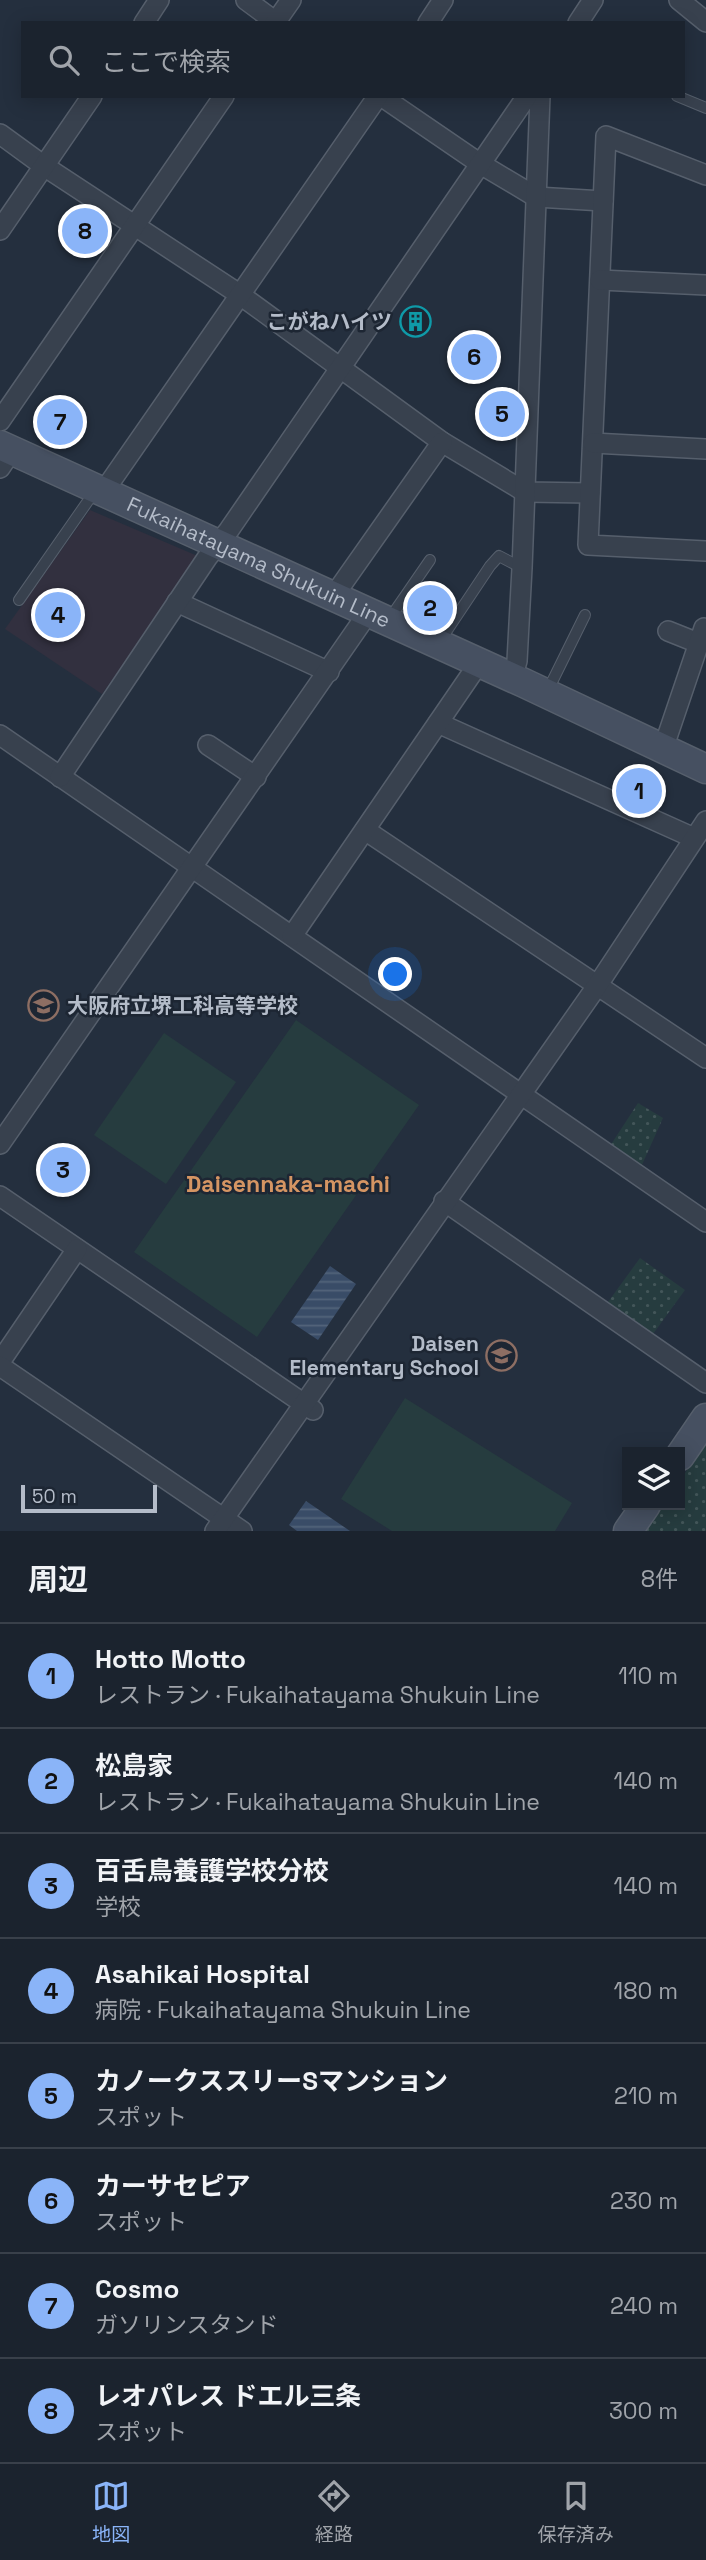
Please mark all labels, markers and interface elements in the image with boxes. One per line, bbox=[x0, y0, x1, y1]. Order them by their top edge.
search box bbox=[21, 21, 685, 98]
icon: search bbox=[45, 41, 83, 79]
text: ここで検索 bbox=[101, 45, 231, 79]
pin: 8 bbox=[62, 205, 108, 257]
building icon: こがねハイツ bbox=[398, 305, 432, 339]
place label: こがねハイツ bbox=[266, 308, 392, 335]
pin: 6 bbox=[451, 331, 497, 383]
pin: 5 bbox=[479, 388, 525, 440]
pin: 7 bbox=[37, 396, 83, 448]
street label: Fukaihatayama Shukuin Line bbox=[123, 490, 395, 634]
pin: 2 bbox=[407, 582, 453, 634]
pin: 4 bbox=[35, 589, 81, 641]
pin: 1 bbox=[616, 765, 662, 817]
your location bbox=[378, 957, 412, 991]
school or university icon: 大阪府立堺工科高等学校 bbox=[27, 989, 61, 1023]
place label: 大阪府立堺工科高等学校 bbox=[67, 992, 298, 1019]
pin: 3 bbox=[40, 1144, 86, 1196]
district label: Daisennaka-machi bbox=[186, 1169, 390, 1199]
place label: Daisen Elementary School bbox=[289, 1330, 479, 1381]
school or university icon: Daisen Elementary School bbox=[485, 1339, 519, 1373]
map controls bbox=[622, 1447, 685, 1510]
button: layers bbox=[622, 1447, 685, 1510]
scale bar bbox=[21, 1482, 158, 1514]
text: 50 m bbox=[32, 1484, 77, 1509]
text: 周辺 bbox=[28, 1560, 88, 1599]
text: 8件 bbox=[641, 1564, 678, 1594]
text: Hotto Motto bbox=[95, 1642, 246, 1676]
text: 1 bbox=[46, 1661, 56, 1691]
text: 110 m bbox=[618, 1661, 678, 1691]
text: レストラン · Fukaihatayama Shukuin Line bbox=[95, 1680, 540, 1710]
text: 松島家 bbox=[95, 1749, 173, 1783]
text: 2 bbox=[44, 1766, 58, 1796]
text: 140 m bbox=[614, 1766, 678, 1796]
text: レストラン · Fukaihatayama Shukuin Line bbox=[95, 1787, 540, 1817]
text: 百舌鳥養護学校分校 bbox=[95, 1854, 329, 1888]
text: 3 bbox=[44, 1871, 58, 1901]
text: 140 m bbox=[614, 1871, 678, 1901]
text: 学校 bbox=[95, 1892, 141, 1922]
text: Asahikai Hospital bbox=[95, 1957, 310, 1991]
text: 4 bbox=[44, 1976, 58, 2006]
text: 180 m bbox=[614, 1976, 678, 2006]
text: 病院 · Fukaihatayama Shukuin Line bbox=[95, 1995, 471, 2025]
text: カノークススリーSマンション bbox=[95, 2064, 448, 2098]
text: 5 bbox=[44, 2081, 58, 2111]
text: 210 m bbox=[614, 2081, 678, 2111]
text: スポット bbox=[95, 2102, 187, 2132]
text: カーサセピア bbox=[95, 2169, 250, 2203]
text: 6 bbox=[44, 2186, 58, 2216]
text: 230 m bbox=[610, 2186, 678, 2216]
text: スポット bbox=[95, 2207, 187, 2237]
text: Cosmo bbox=[95, 2272, 179, 2306]
text: 7 bbox=[45, 2291, 57, 2321]
text: 240 m bbox=[610, 2291, 678, 2321]
text: ガソリンスタンド bbox=[95, 2310, 279, 2340]
text: レオパレス ドエル三条 bbox=[95, 2379, 362, 2413]
text: 8 bbox=[44, 2396, 58, 2426]
text: 300 m bbox=[609, 2396, 678, 2426]
text: スポット bbox=[95, 2417, 187, 2447]
tab: 地図 bbox=[92, 2477, 130, 2547]
tab: 経路 bbox=[315, 2477, 353, 2547]
tab: 保存済み bbox=[538, 2477, 614, 2547]

